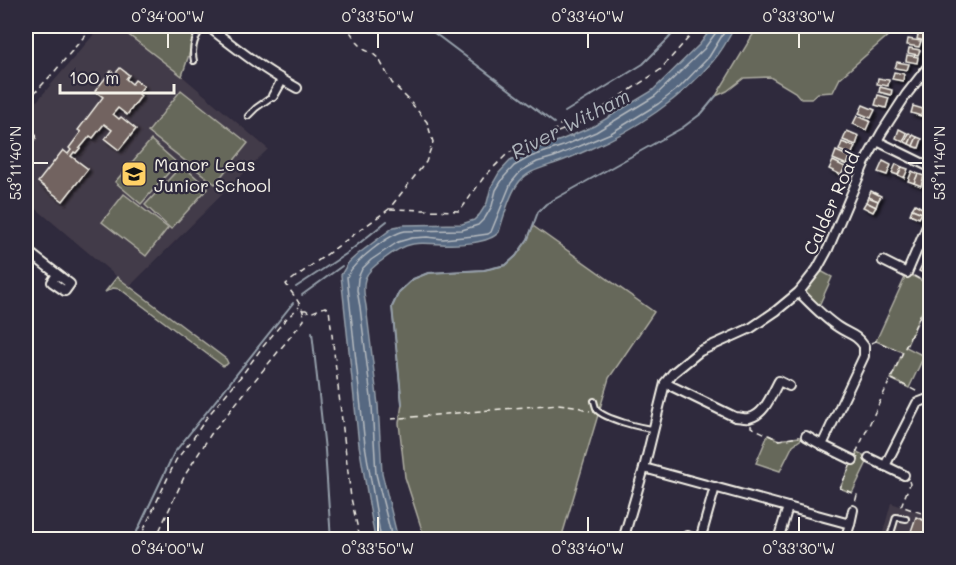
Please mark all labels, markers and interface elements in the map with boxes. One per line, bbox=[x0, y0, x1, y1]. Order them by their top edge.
text: 0°34'00"W bbox=[132, 6, 204, 26]
text: 0°33'50"W bbox=[342, 6, 414, 26]
text: 0°33'40"W bbox=[552, 6, 624, 26]
text: 0°33'30"W bbox=[763, 6, 835, 26]
scale bar bbox=[60, 57, 174, 95]
text: 100 m bbox=[69, 65, 119, 89]
water label: River Witham bbox=[506, 82, 634, 164]
text: 53°11'40"N bbox=[5, 126, 25, 200]
text: 53°11'40"N bbox=[929, 126, 949, 200]
street label: Calder Road bbox=[798, 148, 864, 258]
place label: Manor Leas Junior School bbox=[154, 152, 271, 197]
school or university icon: Manor Leas Junior School bbox=[119, 159, 149, 189]
text: 0°34'00"W bbox=[132, 538, 204, 558]
text: 0°33'50"W bbox=[342, 538, 414, 558]
text: 0°33'40"W bbox=[552, 538, 624, 558]
text: 0°33'30"W bbox=[763, 538, 835, 558]

